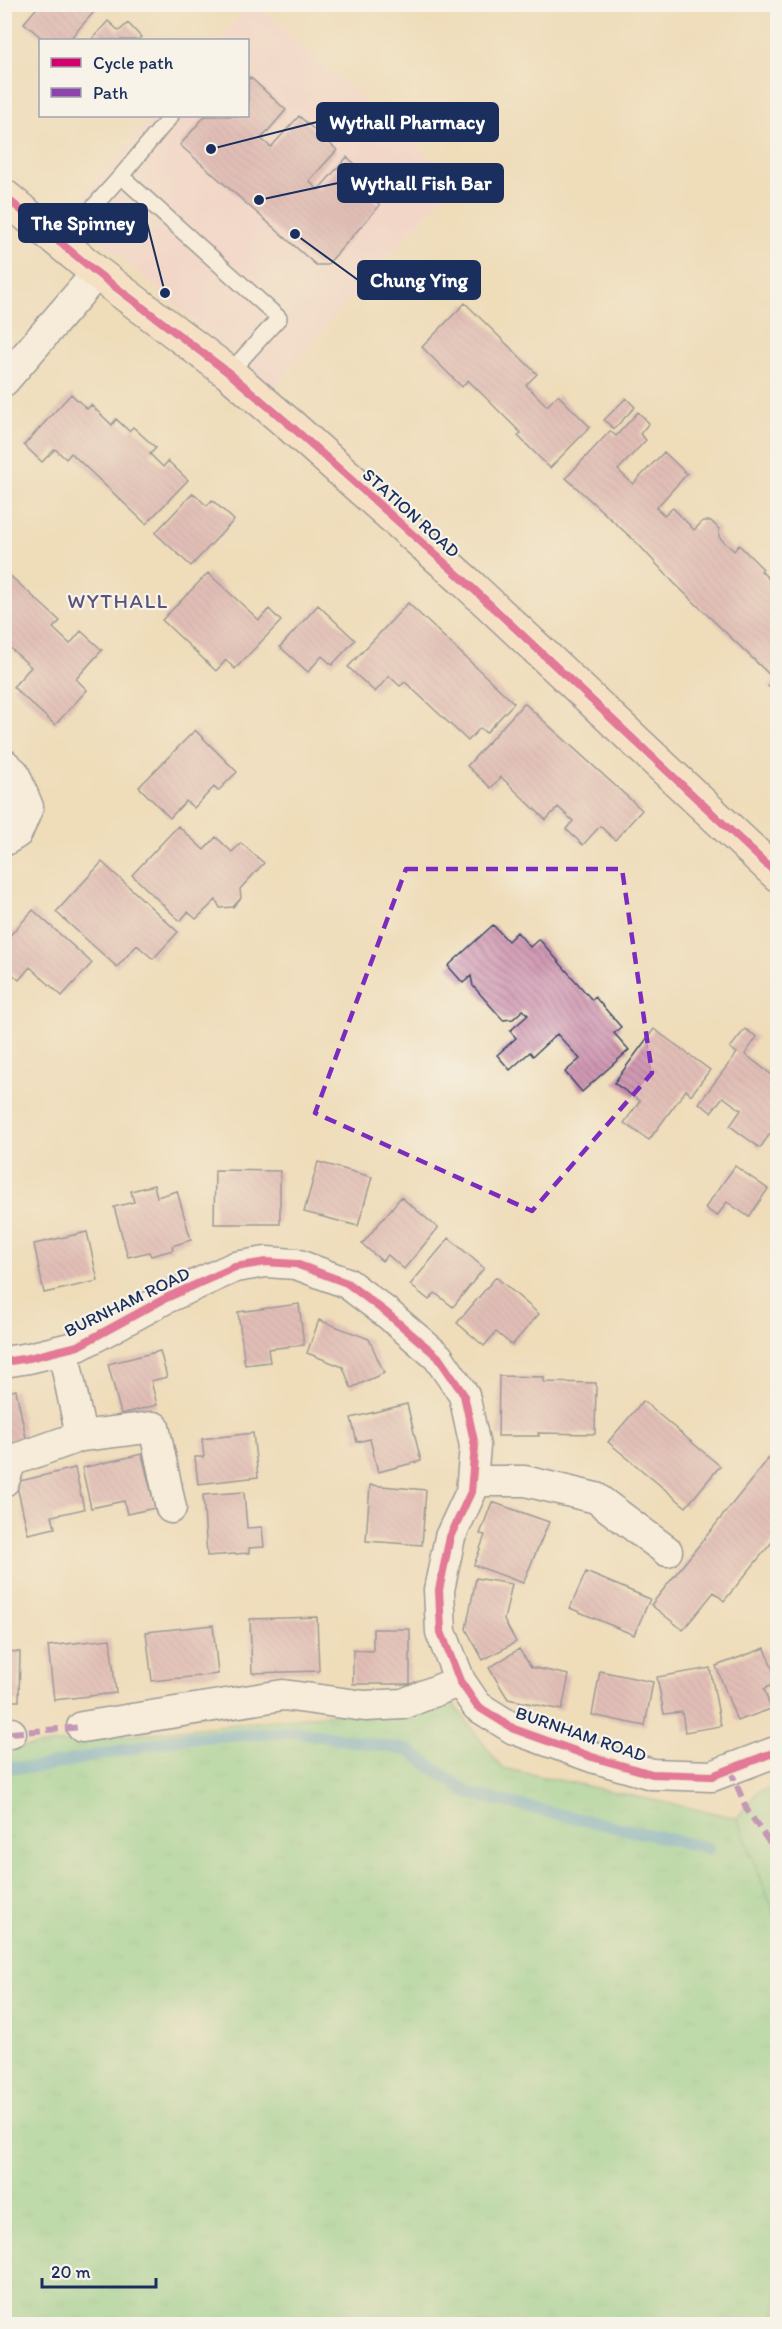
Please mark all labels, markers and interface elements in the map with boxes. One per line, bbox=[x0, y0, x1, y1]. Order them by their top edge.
legend bbox=[39, 39, 249, 117]
text: Cycle path bbox=[93, 52, 174, 74]
text: Path bbox=[93, 82, 128, 104]
callout: Wythall Pharmacy bbox=[317, 103, 498, 141]
text: Wythall Pharmacy bbox=[329, 110, 485, 135]
callout: Wythall Fish Bar bbox=[338, 164, 503, 202]
text: Wythall Fish Bar bbox=[351, 171, 492, 196]
callout: The Spinney bbox=[19, 204, 147, 242]
text: The Spinney bbox=[30, 211, 136, 236]
callout: Chung Ying bbox=[358, 261, 480, 299]
text: Chung Ying bbox=[370, 268, 469, 293]
street label: STATION ROAD bbox=[358, 464, 464, 563]
district label: WYTHALL bbox=[67, 588, 169, 613]
street label: BURNHAM ROAD bbox=[61, 1262, 193, 1342]
street label: BURNHAM ROAD bbox=[513, 1701, 649, 1767]
scale bar bbox=[42, 2251, 156, 2289]
text: 20 m bbox=[51, 2261, 91, 2283]

